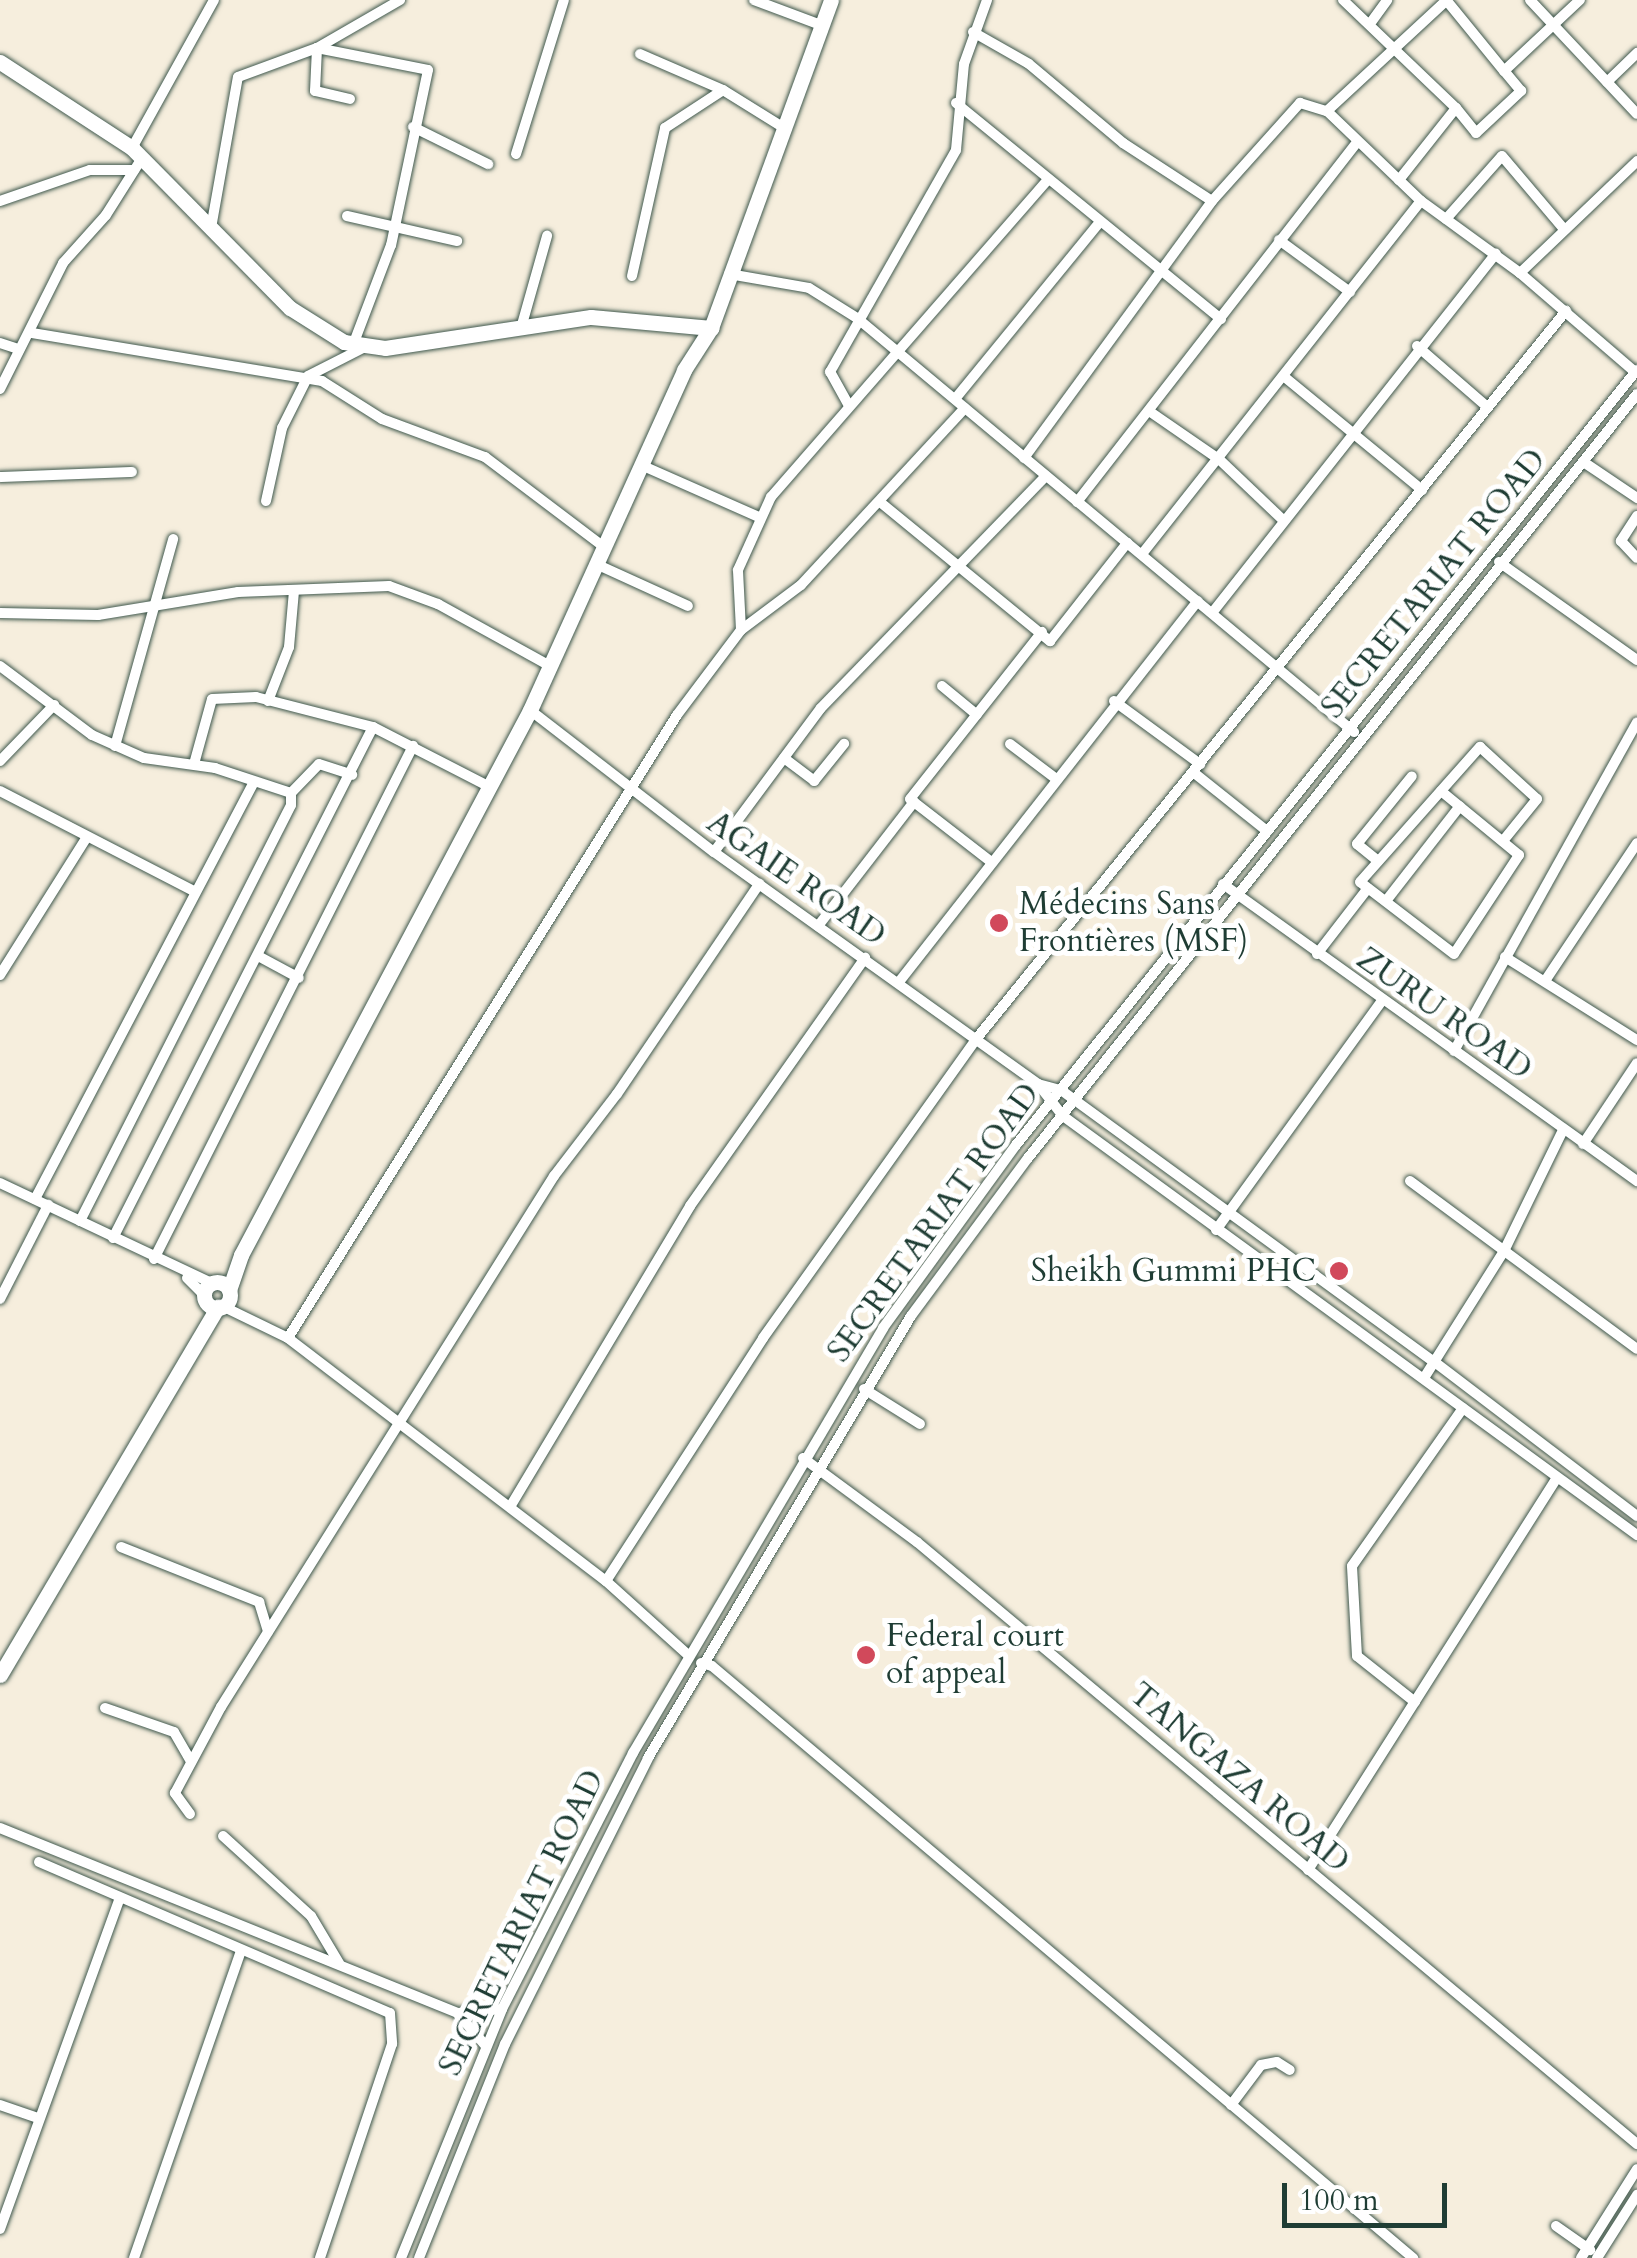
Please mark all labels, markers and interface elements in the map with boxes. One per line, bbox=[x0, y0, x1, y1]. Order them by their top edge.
street label: SECRETARIAT ROAD bbox=[1314, 442, 1554, 726]
street label: AGAIE ROAD bbox=[700, 803, 892, 955]
place label: Médecins Sans Frontières (MSF) bbox=[1019, 886, 1248, 961]
marker: Médecins Sans Frontières (MSF) bbox=[988, 912, 1010, 934]
street label: ZURU ROAD bbox=[1349, 940, 1539, 1088]
street label: SECRETARIAT ROAD bbox=[820, 1076, 1048, 1370]
place label: Sheikh Gummi PHC bbox=[1031, 1252, 1316, 1290]
marker: Sheikh Gummi PHC bbox=[1326, 1258, 1352, 1284]
place label: Federal court of appeal bbox=[886, 1618, 1064, 1693]
marker: Federal court of appeal bbox=[855, 1644, 877, 1666]
street label: TANGAZA ROAD bbox=[1122, 1675, 1356, 1881]
street label: SECRETARIAT ROAD bbox=[431, 1764, 613, 2082]
scale bar bbox=[1287, 2163, 1452, 2225]
text: 100 m bbox=[1299, 2180, 1379, 2221]

